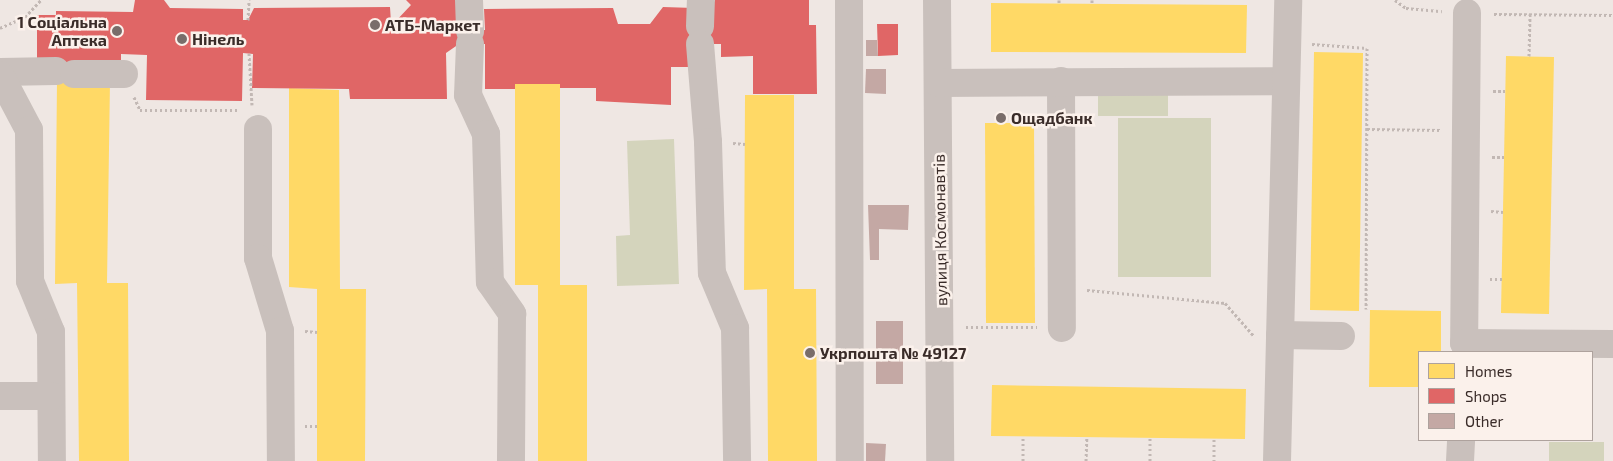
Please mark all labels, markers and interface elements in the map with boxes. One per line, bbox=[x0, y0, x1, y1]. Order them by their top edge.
place label: 1 Соціальна Аптека bbox=[17, 12, 107, 50]
place label: АТБ-Маркет bbox=[385, 15, 480, 35]
marker: АТБ-Маркет bbox=[369, 19, 381, 31]
marker: 1 Соціальна Аптека bbox=[111, 25, 123, 37]
place label: Нінель bbox=[192, 29, 244, 49]
marker: Нінель bbox=[176, 33, 188, 45]
place label: Ощадбанк bbox=[1011, 108, 1093, 128]
marker: Ощадбанк bbox=[995, 112, 1007, 124]
street label: вулиця Космонавтів bbox=[929, 154, 951, 306]
place label: Укрпошта № 49127 bbox=[820, 343, 966, 363]
marker: Укрпошта № 49127 bbox=[804, 347, 816, 359]
legend bbox=[1418, 351, 1593, 441]
text: Homes bbox=[1465, 362, 1512, 380]
text: Shops bbox=[1465, 387, 1507, 405]
text: Other bbox=[1465, 412, 1504, 430]

